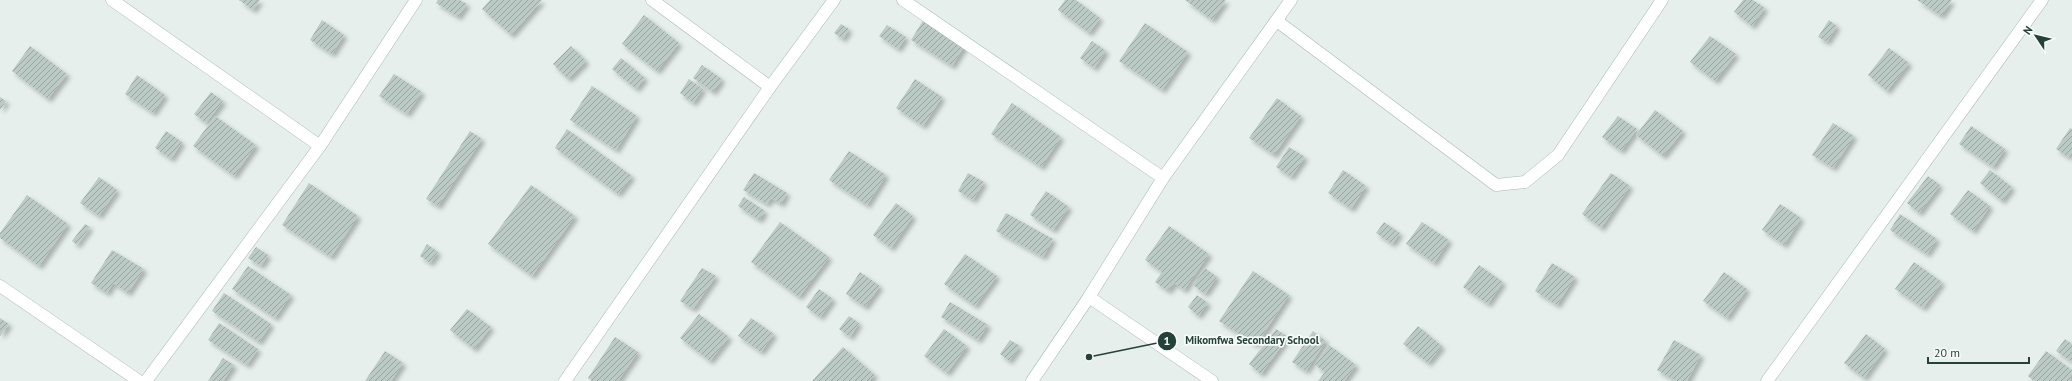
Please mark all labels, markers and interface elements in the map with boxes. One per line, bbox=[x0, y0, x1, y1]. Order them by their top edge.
north arrow bbox=[2016, 16, 2056, 56]
text: N bbox=[2020, 23, 2036, 37]
callout: Mikomfwa Secondary School bbox=[1157, 329, 1327, 352]
text: 1 bbox=[1164, 333, 1170, 348]
text: Mikomfwa Secondary School bbox=[1185, 333, 1320, 347]
scale bar bbox=[1928, 339, 2029, 365]
text: 20 m bbox=[1934, 345, 1960, 360]

